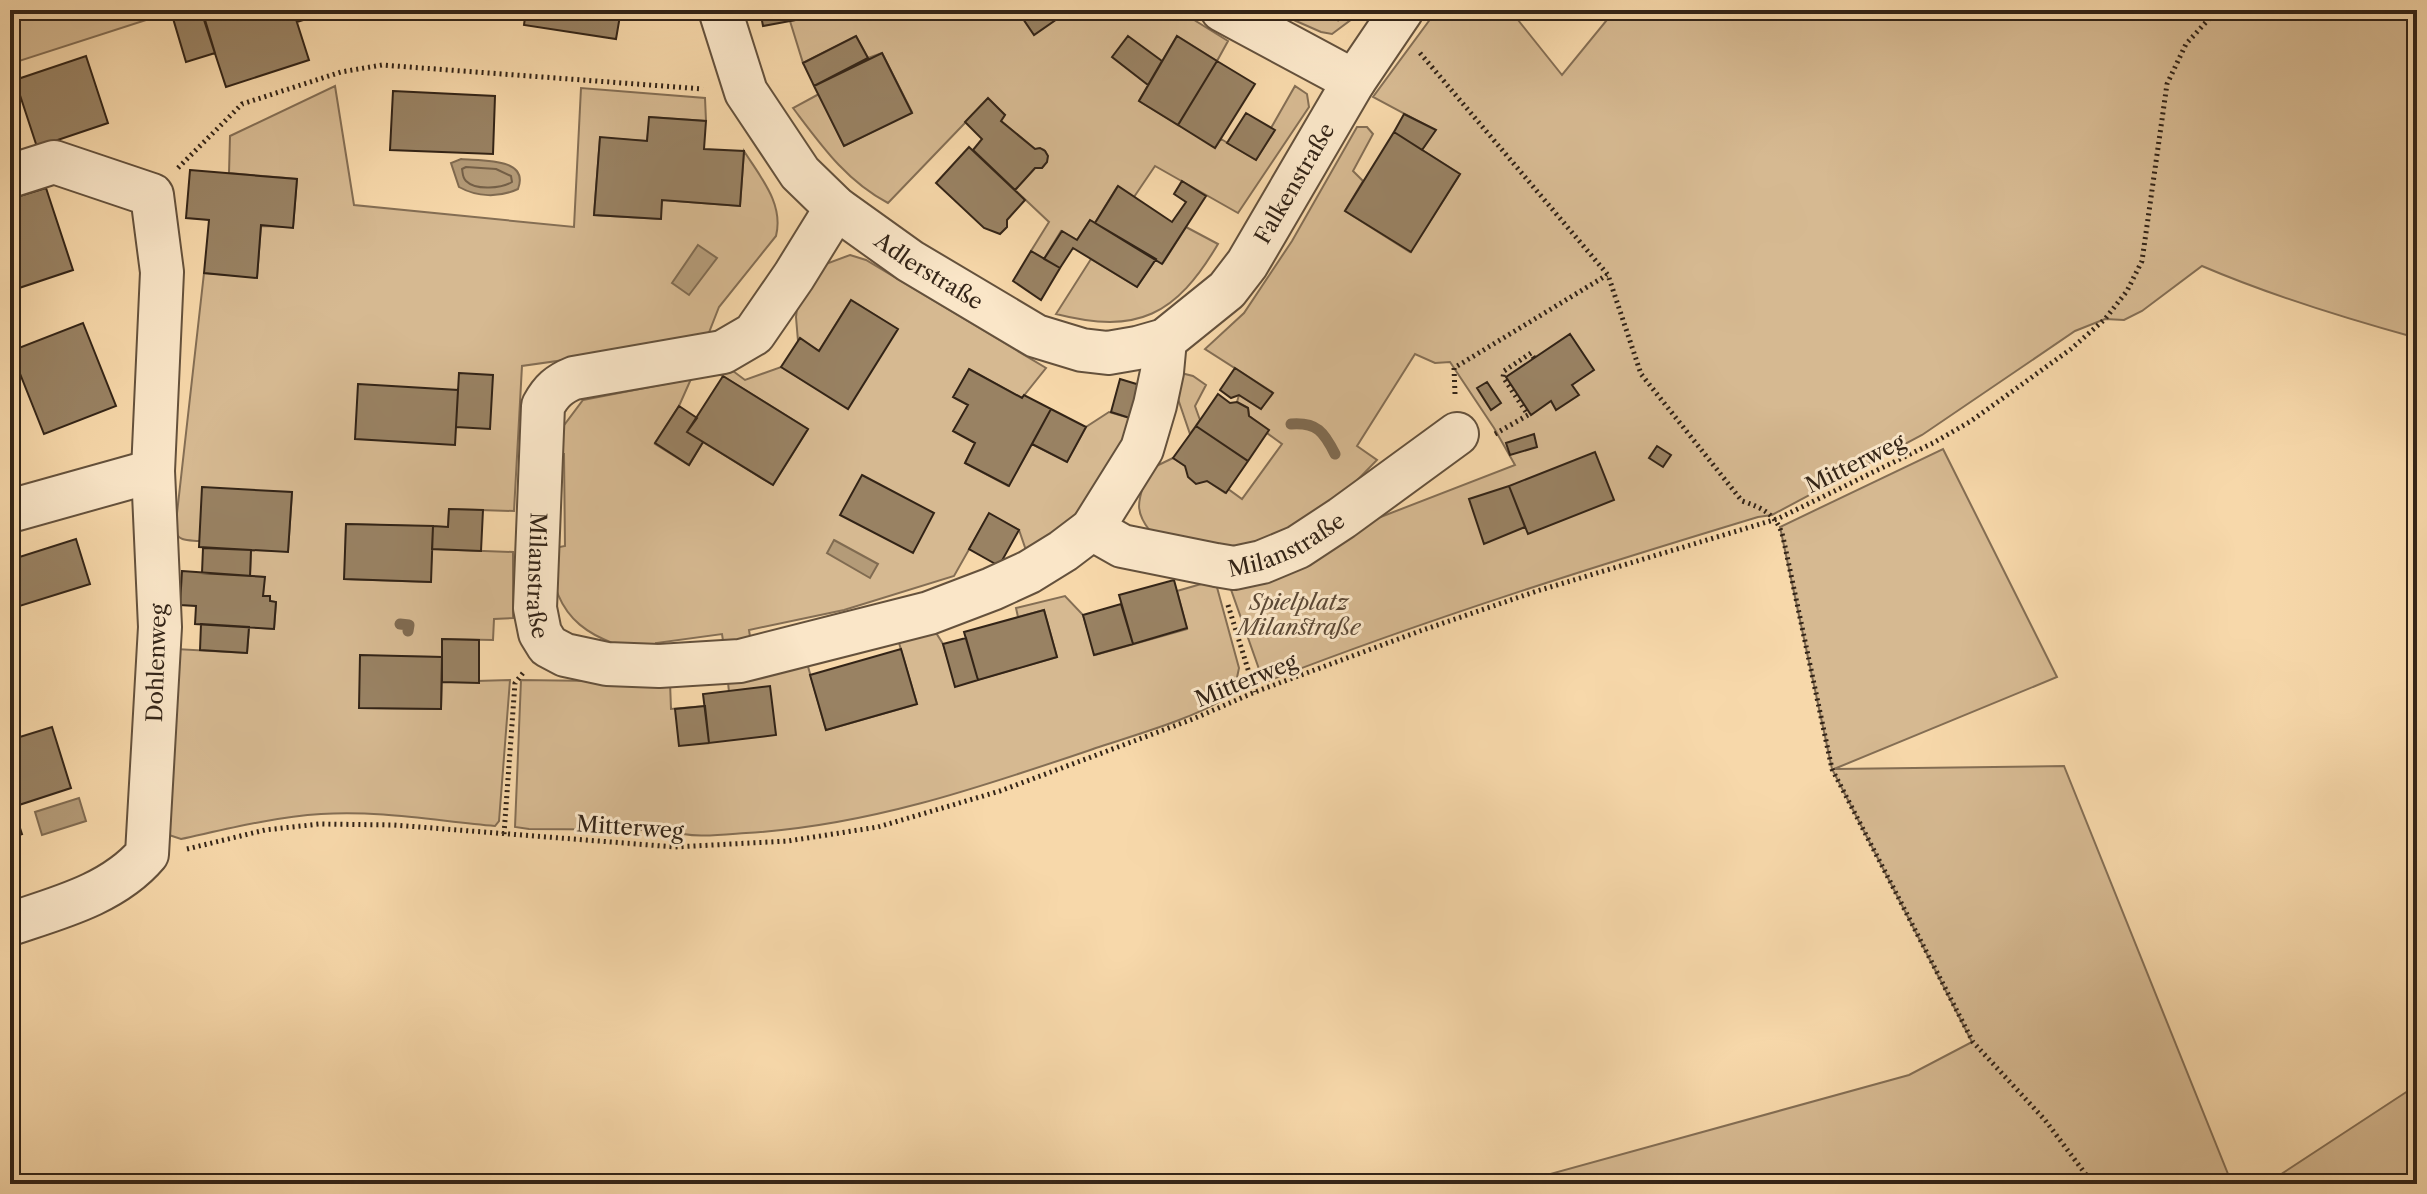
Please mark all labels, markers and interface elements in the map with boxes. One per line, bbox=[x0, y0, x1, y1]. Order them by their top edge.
street label: Falkenstraße bbox=[1249, 118, 1340, 249]
street label: Adlerstraße bbox=[868, 226, 988, 315]
street label: Mitterweg bbox=[1801, 428, 1910, 499]
street label: Milanstraße bbox=[1226, 507, 1350, 583]
street label: Milanstraße bbox=[521, 512, 554, 641]
park label: Spielplatz Milanstraße bbox=[1234, 589, 1362, 641]
street label: Dohlenweg bbox=[141, 603, 172, 723]
street label: Mitterweg bbox=[1191, 648, 1301, 713]
street label: Mitterweg bbox=[575, 810, 685, 845]

